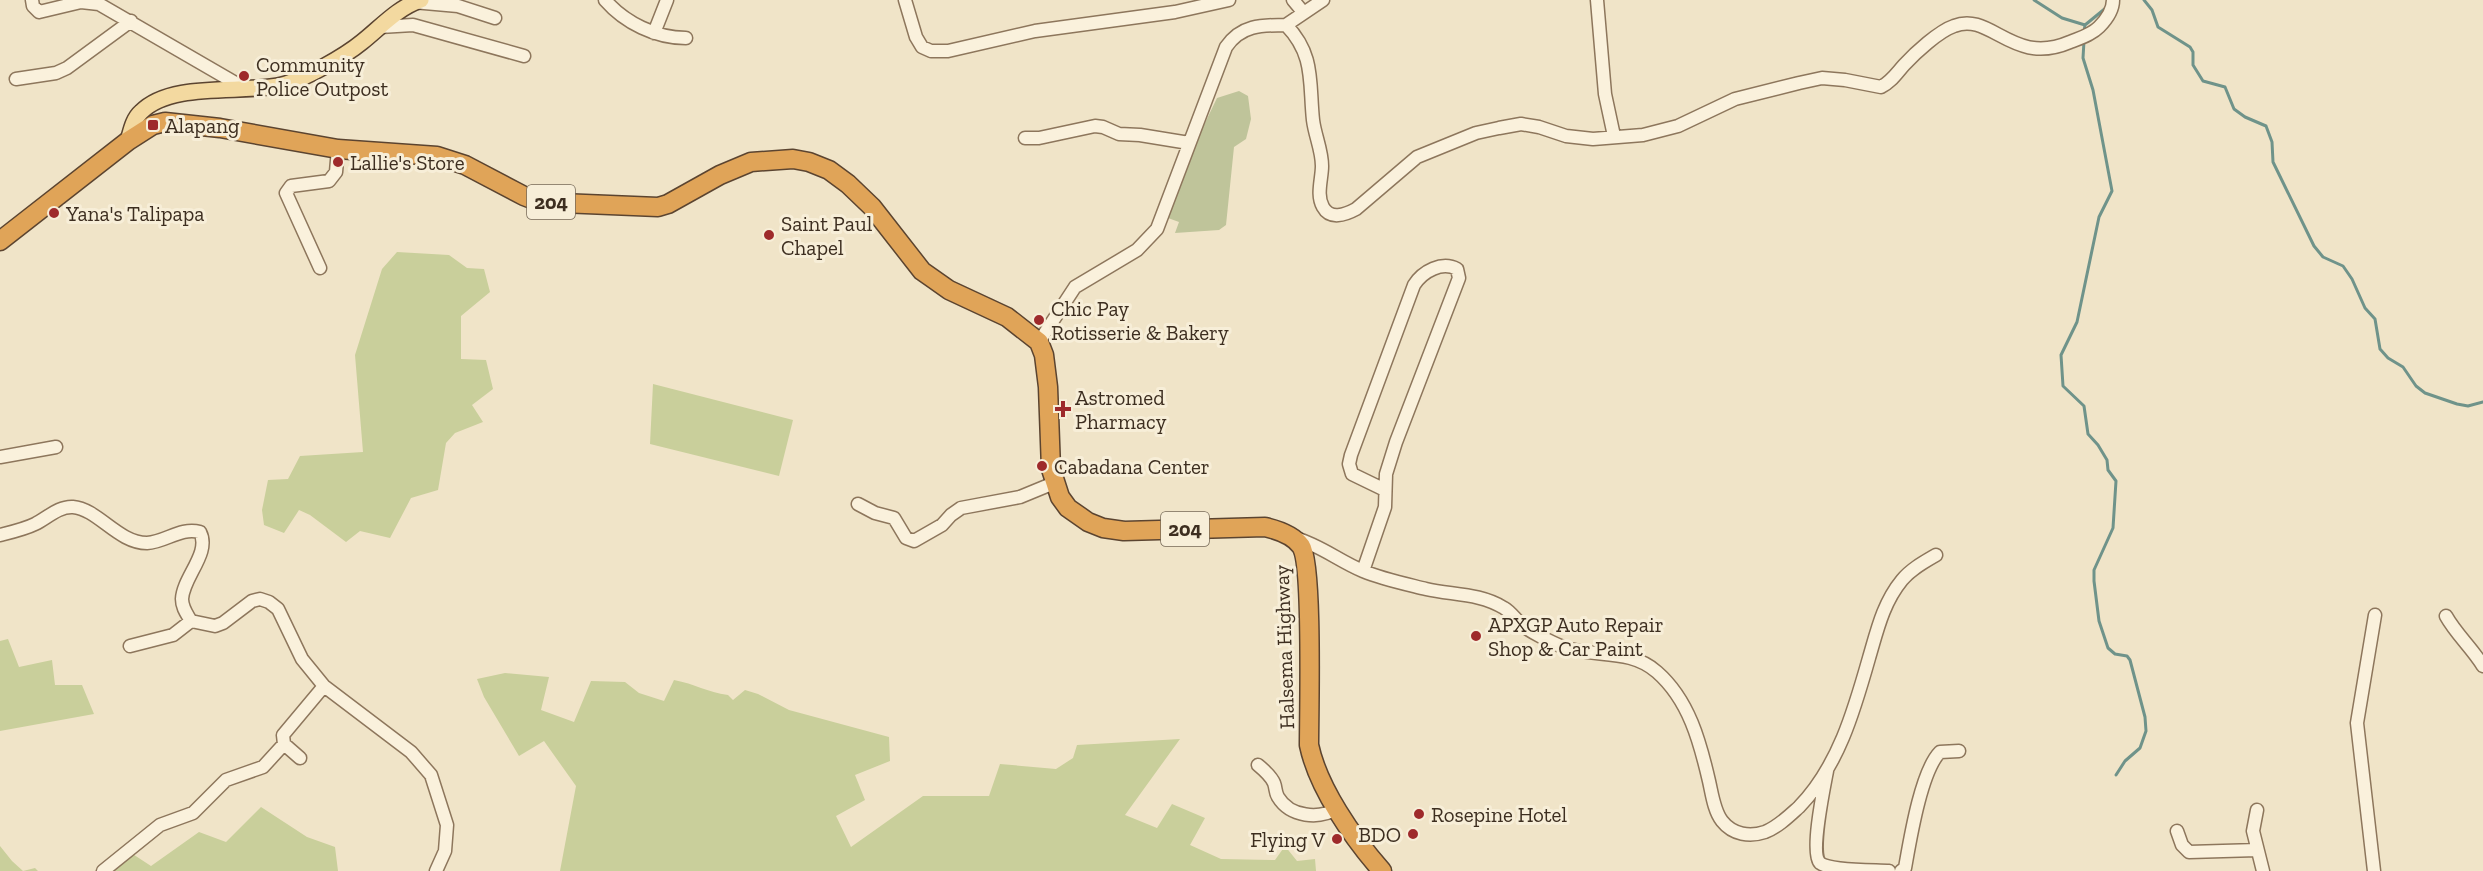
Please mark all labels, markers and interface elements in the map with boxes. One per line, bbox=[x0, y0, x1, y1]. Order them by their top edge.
place label: Community Police Outpost bbox=[256, 52, 389, 101]
marker: Community Police Outpost bbox=[237, 69, 251, 83]
place label: Alapang bbox=[165, 113, 240, 138]
marker: Alapang bbox=[146, 118, 160, 132]
place label: Lallie's Store bbox=[350, 150, 465, 175]
marker: Lallie's Store bbox=[331, 155, 345, 169]
road number: 204 bbox=[527, 185, 575, 219]
place label: Yana's Talipapa bbox=[65, 201, 204, 226]
marker: Yana's Talipapa bbox=[47, 206, 61, 220]
place label: Saint Paul Chapel bbox=[781, 211, 873, 260]
marker: Saint Paul Chapel bbox=[762, 228, 776, 242]
place label: Chic Pay Rotisserie & Bakery bbox=[1051, 296, 1229, 345]
marker: Chic Pay Rotisserie & Bakery bbox=[1032, 313, 1046, 327]
place label: Astromed Pharmacy bbox=[1075, 385, 1167, 434]
marker: Astromed Pharmacy bbox=[1056, 402, 1070, 416]
place label: Cabadana Center bbox=[1054, 454, 1210, 479]
marker: Cabadana Center bbox=[1035, 459, 1049, 473]
road number: 204 bbox=[1161, 512, 1209, 546]
street label: Halsema Highway bbox=[1269, 564, 1299, 730]
place label: APXGP Auto Repair Shop & Car Paint bbox=[1488, 612, 1664, 661]
marker: APXGP Auto Repair Shop & Car Paint bbox=[1469, 629, 1483, 643]
place label: Rosepine Hotel bbox=[1431, 802, 1567, 827]
marker: Rosepine Hotel bbox=[1412, 807, 1426, 821]
place label: BDO bbox=[1358, 822, 1401, 847]
place label: Flying V bbox=[1250, 827, 1325, 852]
marker: BDO bbox=[1406, 827, 1420, 841]
marker: Flying V bbox=[1330, 832, 1344, 846]

